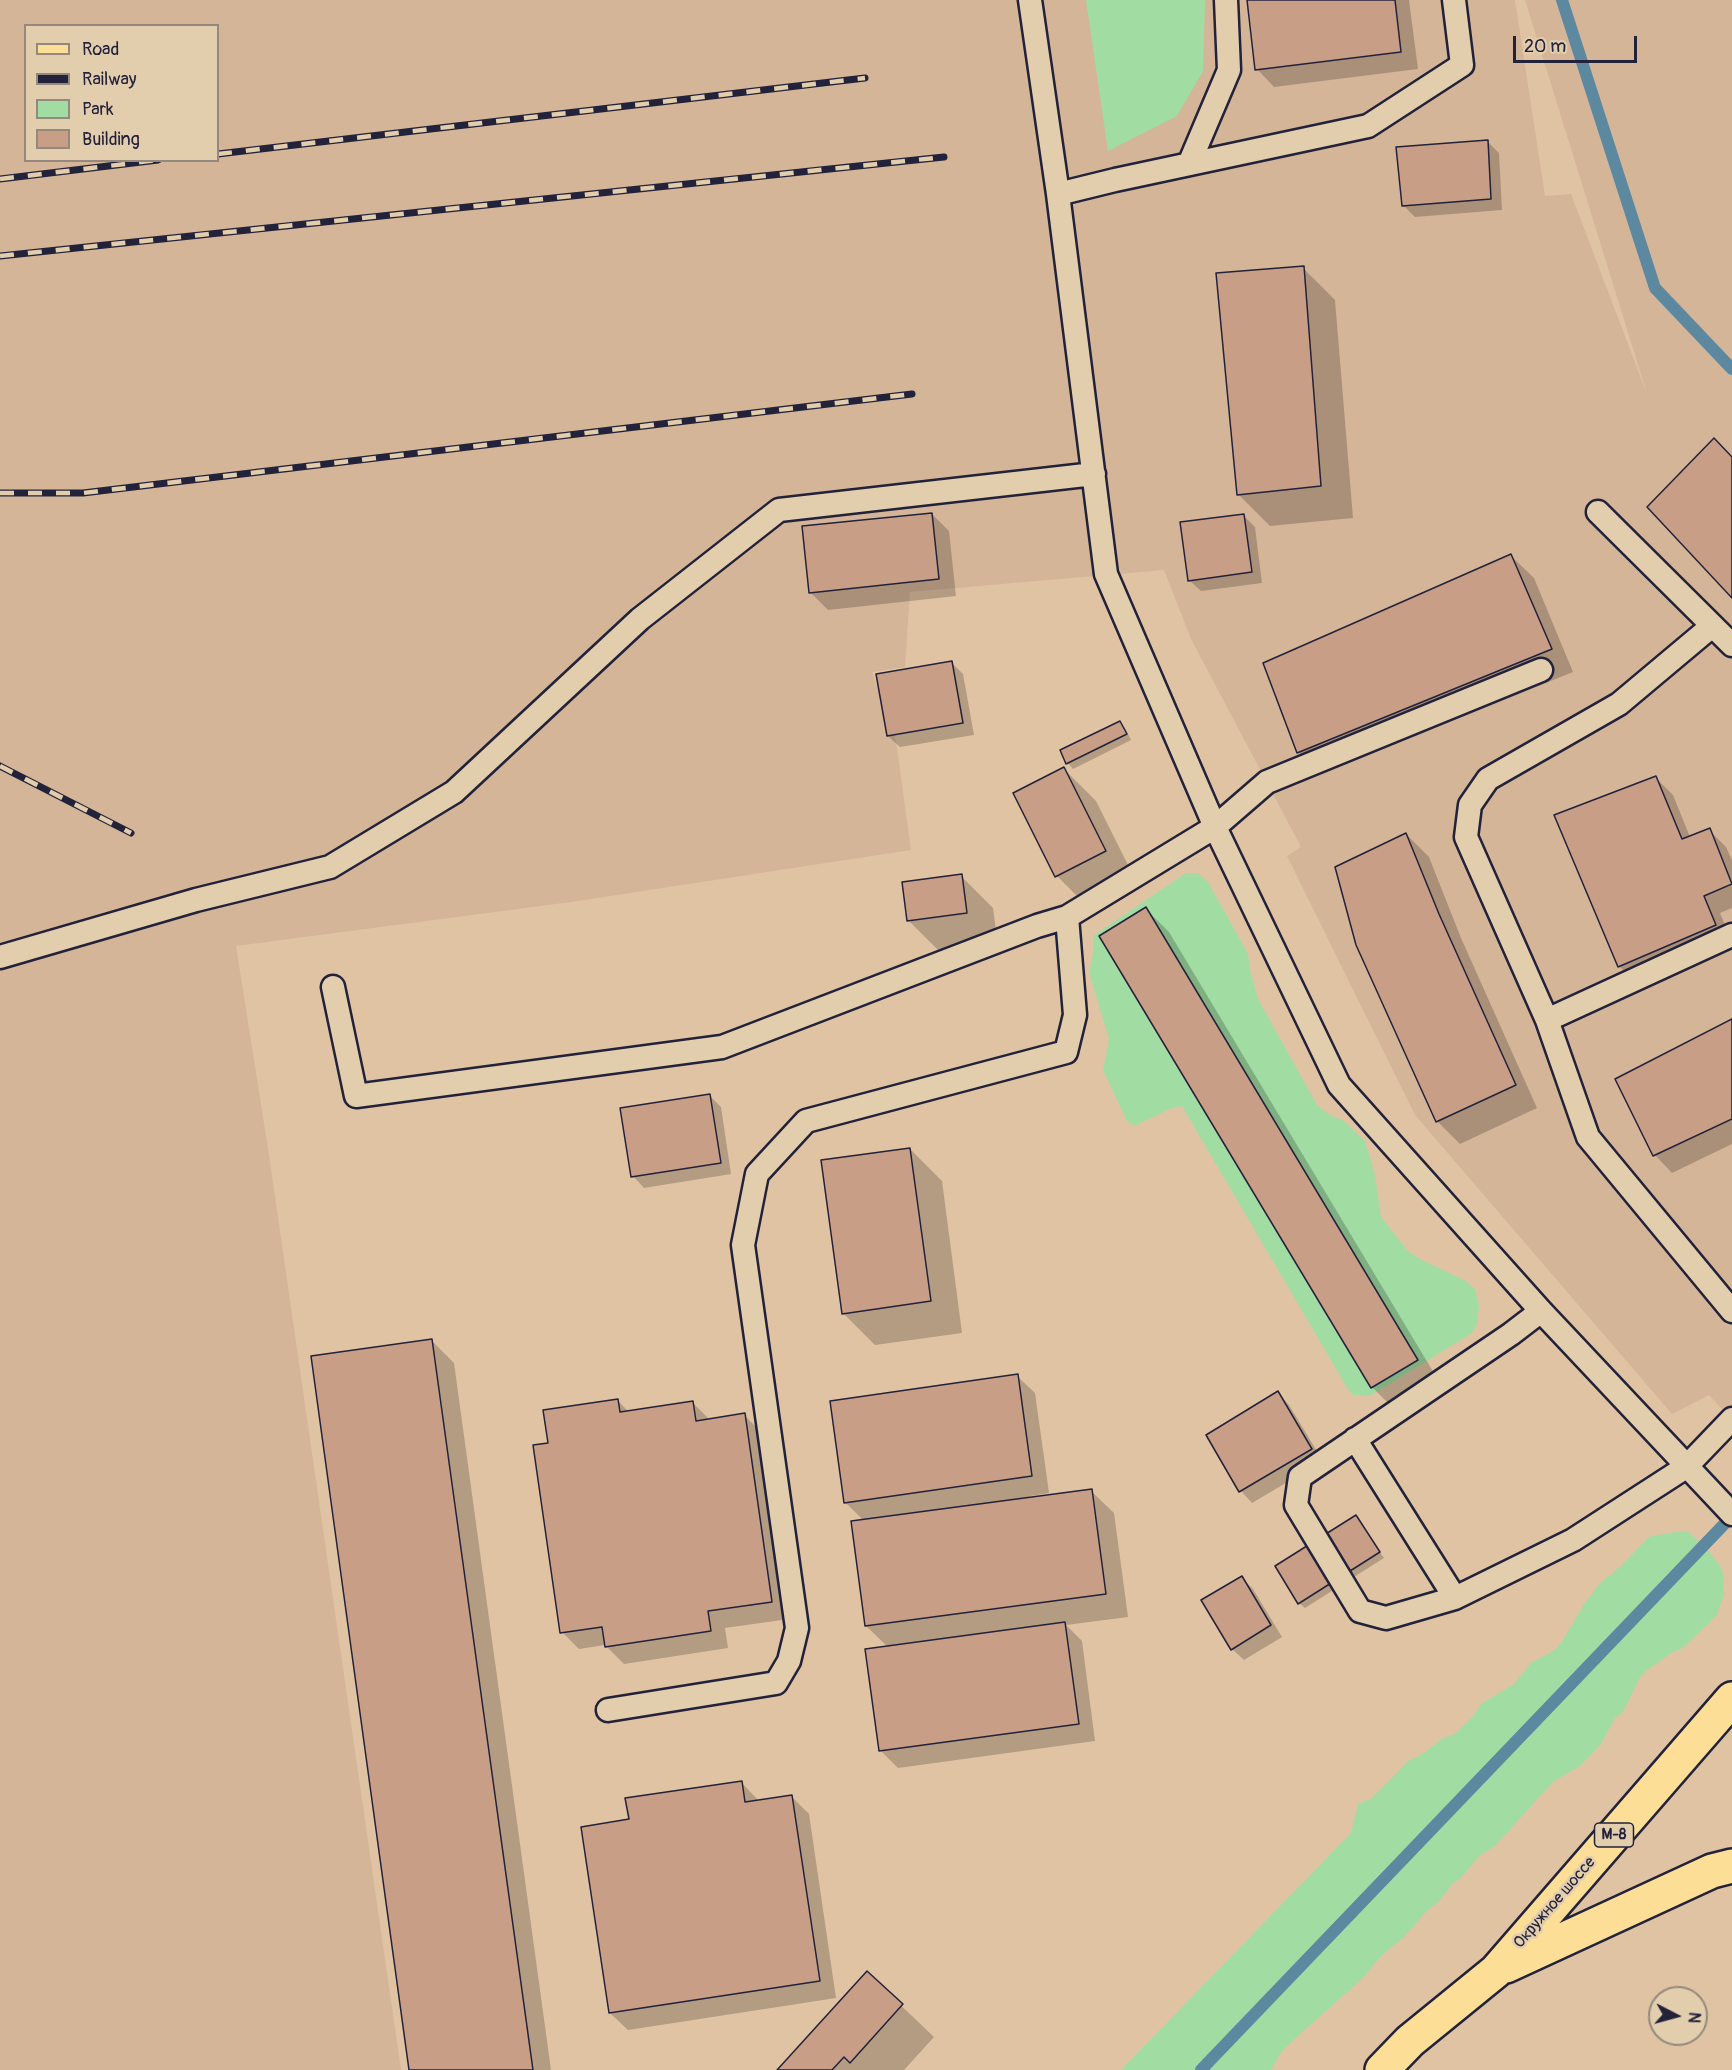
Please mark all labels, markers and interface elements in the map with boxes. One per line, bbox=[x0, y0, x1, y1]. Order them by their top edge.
legend bbox=[24, 24, 219, 162]
scale bar bbox=[1516, 24, 1640, 62]
text: 20 m bbox=[1524, 35, 1566, 58]
text: Road bbox=[82, 38, 119, 61]
text: Railway bbox=[82, 68, 137, 91]
text: Park bbox=[82, 98, 114, 121]
text: Building bbox=[82, 128, 140, 151]
road number: М-8 bbox=[1594, 1823, 1634, 1847]
street label: Окружное шоссе bbox=[1510, 1853, 1600, 1953]
north arrow bbox=[1648, 1986, 1708, 2046]
text: N bbox=[1683, 2011, 1704, 2024]

